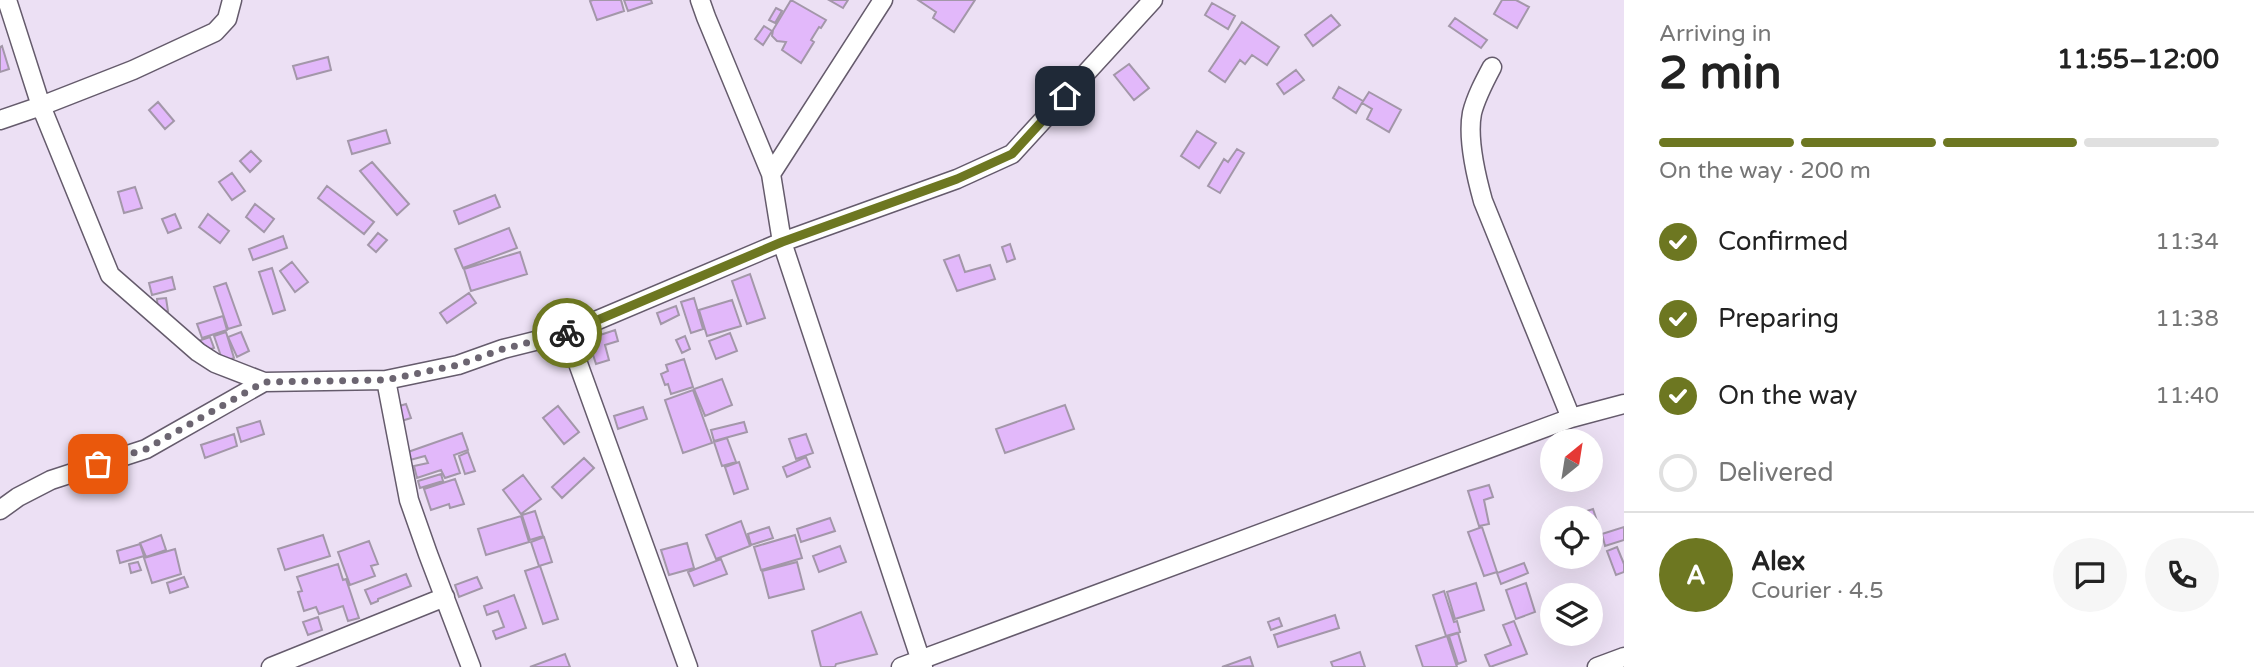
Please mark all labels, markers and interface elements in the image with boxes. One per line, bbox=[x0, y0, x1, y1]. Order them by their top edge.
text: Arriving in bbox=[1659, 20, 1772, 48]
text: 11:55–12:00 bbox=[2057, 44, 2219, 75]
text: 2 min bbox=[1659, 46, 1782, 101]
pin bbox=[1035, 66, 1095, 126]
icon: home bbox=[1046, 77, 1084, 115]
text: On the way · 200 m bbox=[1659, 157, 1871, 185]
icon: check bbox=[1659, 223, 1697, 261]
text: Confirmed bbox=[1718, 226, 1848, 257]
text: 11:34 bbox=[2155, 228, 2219, 256]
courier bbox=[532, 298, 602, 368]
icon: check bbox=[1659, 300, 1697, 338]
text: Preparing bbox=[1718, 303, 1839, 334]
text: 11:38 bbox=[2155, 305, 2219, 333]
icon: bike bbox=[548, 314, 586, 352]
icon: check bbox=[1659, 377, 1697, 415]
text: On the way bbox=[1718, 380, 1858, 411]
text: 11:40 bbox=[2155, 382, 2219, 410]
north arrow bbox=[1540, 429, 1603, 492]
map controls bbox=[1540, 429, 1603, 646]
pin bbox=[68, 434, 128, 494]
icon: bag bbox=[79, 445, 117, 483]
text: Delivered bbox=[1718, 457, 1834, 488]
button: locate bbox=[1540, 506, 1603, 569]
button: chat bbox=[2053, 538, 2127, 612]
button: phone bbox=[2145, 538, 2219, 612]
text: Alex bbox=[1751, 546, 1805, 577]
text: A bbox=[1686, 560, 1706, 591]
text: Courier · 4.5 bbox=[1751, 577, 1884, 605]
button: layers bbox=[1540, 583, 1603, 646]

